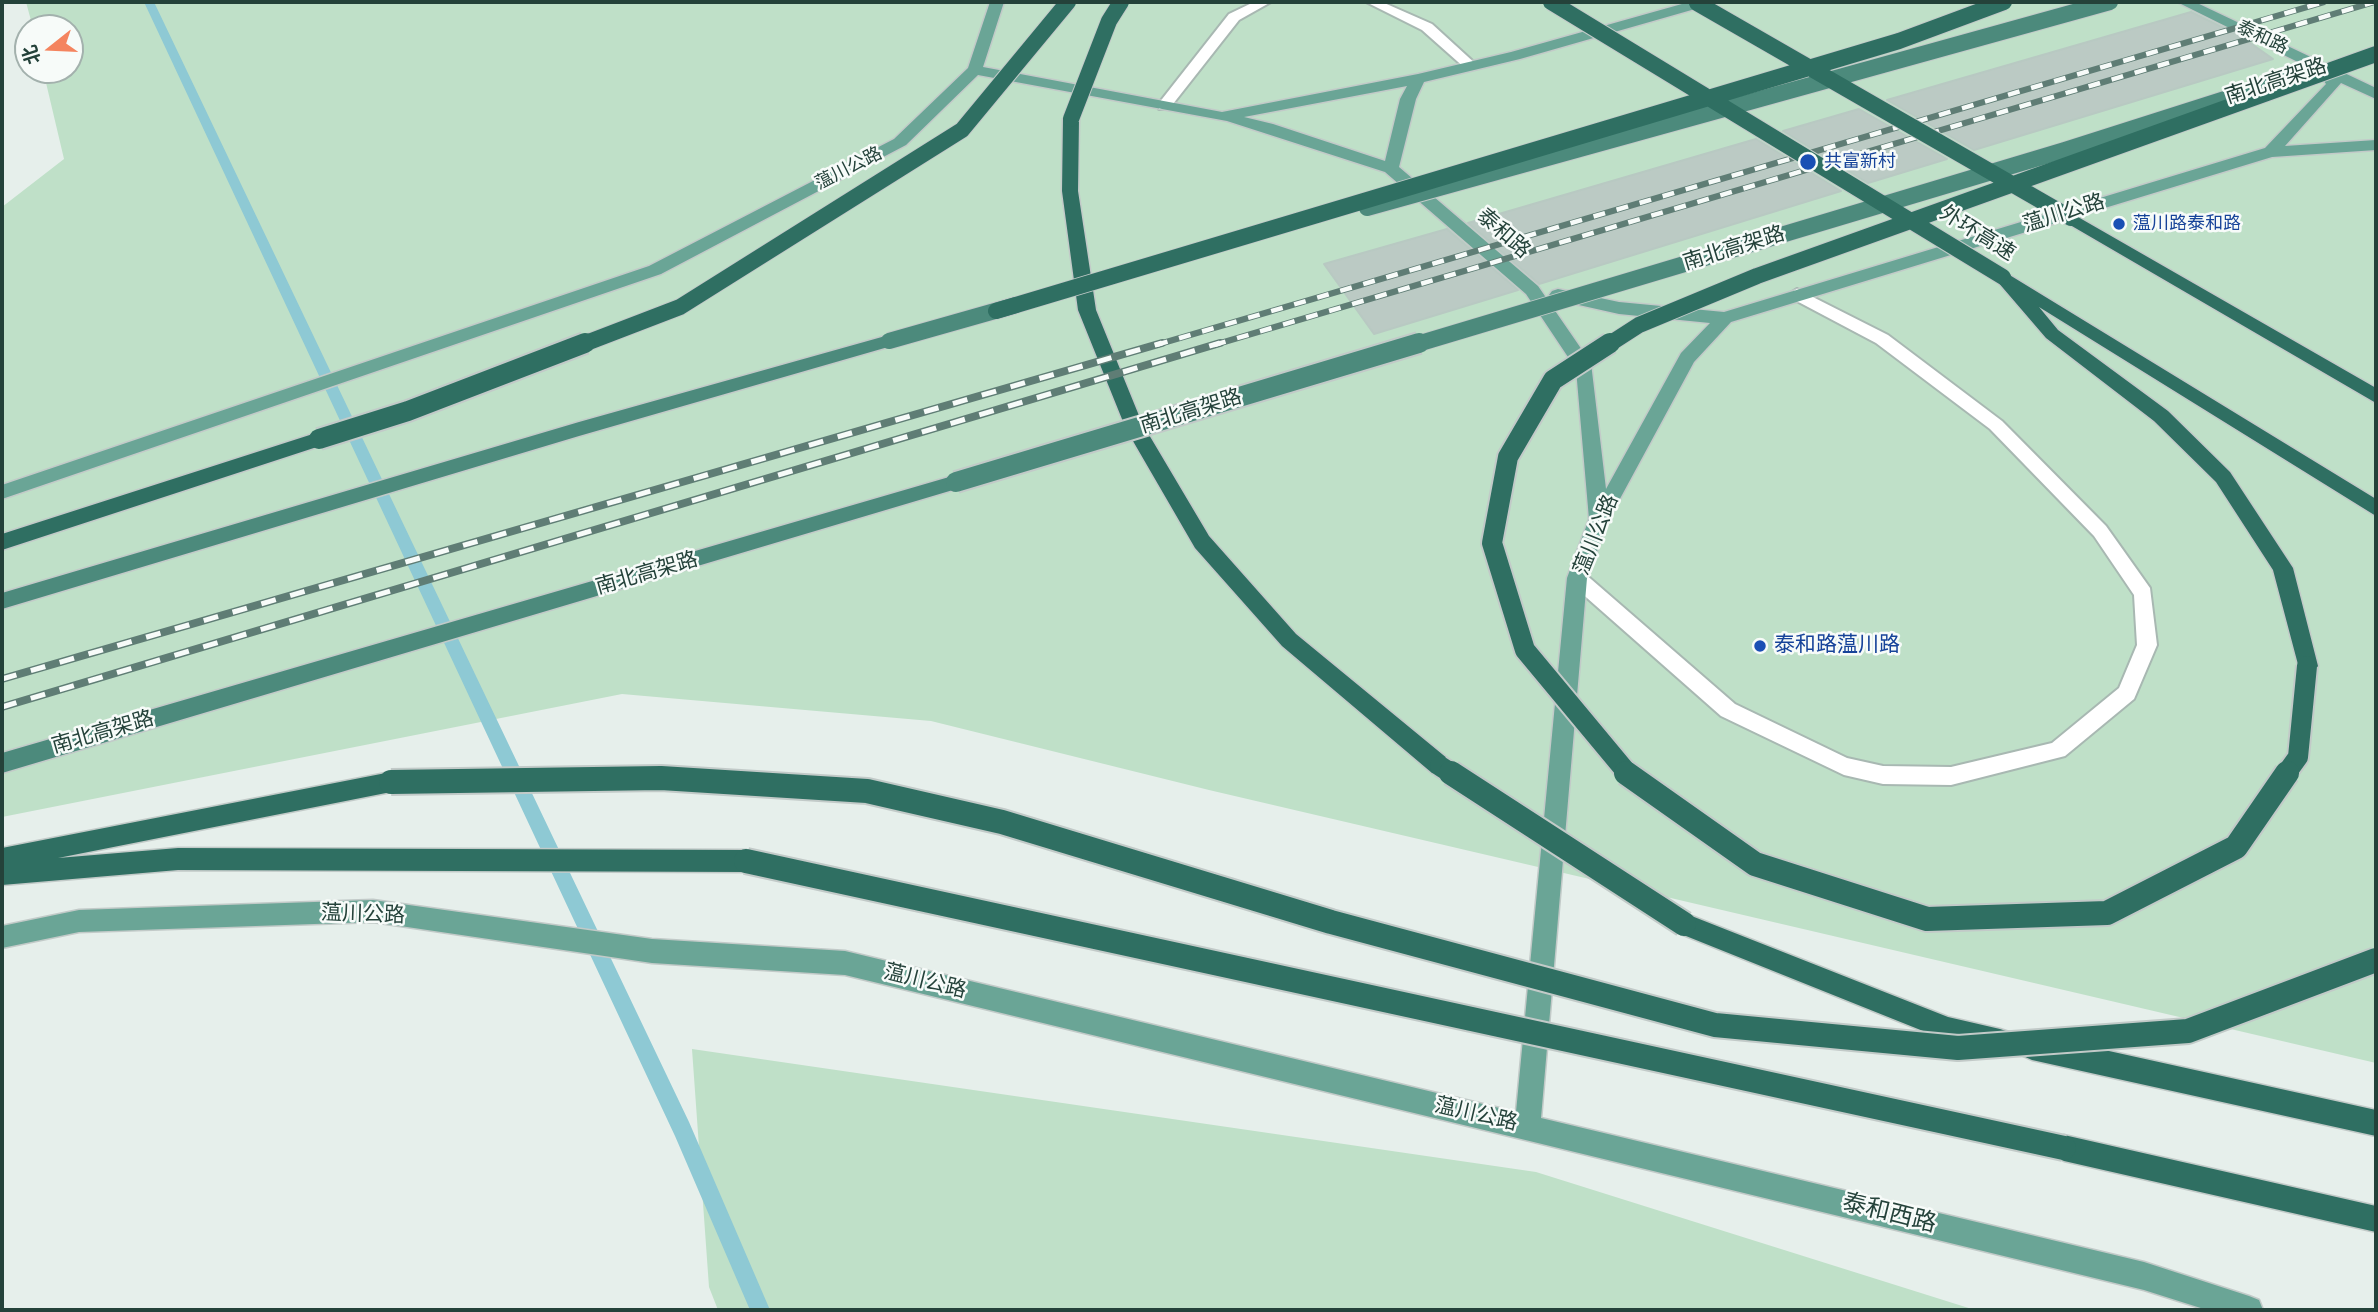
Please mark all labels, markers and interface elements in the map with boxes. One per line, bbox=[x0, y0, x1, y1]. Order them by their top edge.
north arrow bbox=[14, 14, 84, 84]
street label: 泰和路 bbox=[2233, 17, 2291, 59]
text: 北 bbox=[18, 42, 44, 67]
street label: 南北高架路 bbox=[2222, 54, 2330, 110]
street label: 蕰川公路 bbox=[812, 143, 886, 195]
place label: 共富新村 bbox=[1824, 151, 1896, 173]
marker: 共富新村 bbox=[1798, 152, 1818, 172]
street label: 蕰川公路 bbox=[2020, 190, 2108, 238]
street label: 外环高速 bbox=[1935, 201, 2019, 267]
street label: 泰和路 bbox=[1471, 204, 1535, 264]
place label: 蕰川路泰和路 bbox=[2133, 213, 2241, 235]
marker: 蕰川路泰和路 bbox=[2111, 216, 2127, 232]
street label: 南北高架路 bbox=[1680, 222, 1788, 276]
street label: 南北高架路 bbox=[1137, 385, 1245, 439]
street label: 蕰川公路 bbox=[1570, 491, 1624, 579]
street label: 南北高架路 bbox=[593, 547, 701, 601]
place label: 泰和路蕰川路 bbox=[1774, 633, 1900, 659]
marker: 泰和路蕰川路 bbox=[1752, 638, 1768, 654]
street label: 南北高架路 bbox=[49, 706, 157, 760]
street label: 蕰川公路 bbox=[321, 901, 405, 929]
street label: 蕰川公路 bbox=[881, 960, 969, 1004]
street label: 蕰川公路 bbox=[1432, 1093, 1520, 1137]
street label: 泰和西路 bbox=[1839, 1188, 1939, 1240]

